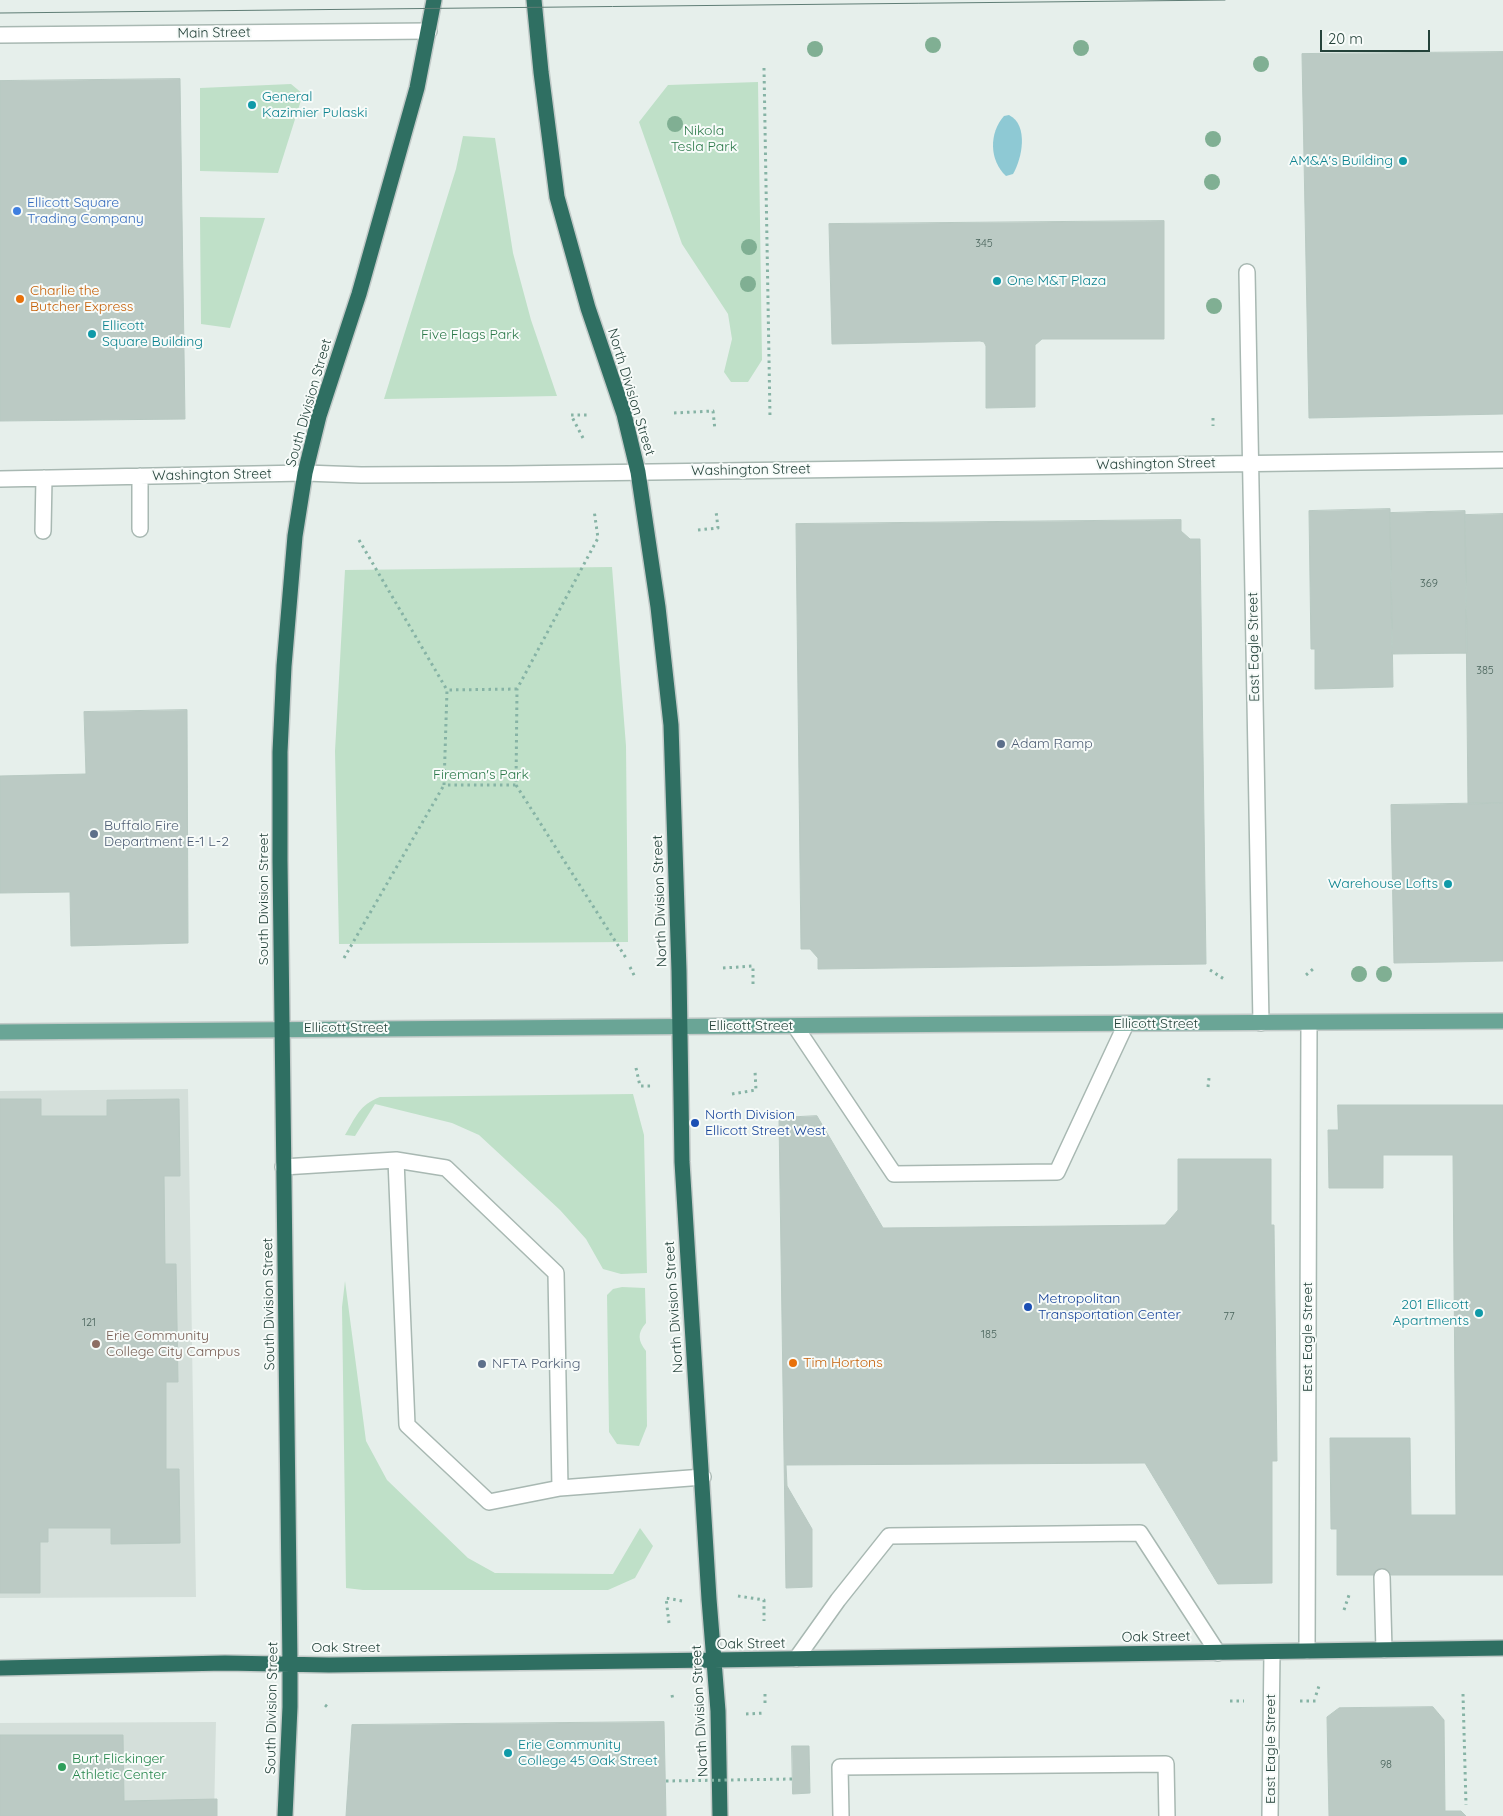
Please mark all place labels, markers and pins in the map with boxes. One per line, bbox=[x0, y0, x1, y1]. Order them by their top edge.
place label: General Kazimier Pulaski bbox=[262, 89, 368, 121]
marker: General Kazimier Pulaski bbox=[246, 99, 258, 111]
place label: AM&A's Building bbox=[1289, 153, 1393, 169]
marker: AM&A's Building bbox=[1397, 155, 1409, 167]
place label: Ellicott Square Trading Company bbox=[27, 195, 144, 228]
marker: Ellicott Square Trading Company bbox=[11, 205, 23, 217]
place label: One M&T Plaza bbox=[1007, 273, 1106, 289]
marker: One M&T Plaza bbox=[991, 275, 1003, 287]
place label: Charlie the Butcher Express bbox=[30, 283, 133, 316]
marker: Charlie the Butcher Express bbox=[14, 293, 26, 305]
place label: Ellicott Square Building bbox=[102, 318, 203, 351]
marker: Ellicott Square Building bbox=[86, 328, 98, 340]
place label: Adam Ramp bbox=[1011, 736, 1093, 752]
marker: Adam Ramp bbox=[995, 738, 1007, 750]
place label: Buffalo Fire Department E-1 L-2 bbox=[104, 818, 229, 850]
marker: Buffalo Fire Department E-1 L-2 bbox=[88, 828, 100, 840]
place label: Warehouse Lofts bbox=[1328, 876, 1438, 892]
marker: Warehouse Lofts bbox=[1442, 878, 1454, 890]
place label: North Division Ellicott Street West bbox=[705, 1107, 826, 1140]
marker: North Division Ellicott Street West bbox=[689, 1117, 701, 1129]
place label: Metropolitan Transportation Center bbox=[1038, 1291, 1181, 1324]
place label: 201 Ellicott Apartments bbox=[1392, 1297, 1469, 1330]
marker: Metropolitan Transportation Center bbox=[1022, 1301, 1034, 1313]
marker: 201 Ellicott Apartments bbox=[1473, 1307, 1485, 1319]
place label: Erie Community College City Campus bbox=[106, 1328, 240, 1360]
marker: Erie Community College City Campus bbox=[90, 1338, 102, 1350]
place label: Tim Hortons bbox=[803, 1355, 883, 1371]
place label: NFTA Parking bbox=[492, 1356, 580, 1372]
marker: Tim Hortons bbox=[787, 1357, 799, 1369]
marker: NFTA Parking bbox=[476, 1358, 488, 1370]
place label: Erie Community College 45 Oak Street bbox=[518, 1737, 658, 1770]
marker: Erie Community College 45 Oak Street bbox=[502, 1747, 514, 1759]
place label: Burt Flickinger Athletic Center bbox=[72, 1751, 167, 1784]
marker: Burt Flickinger Athletic Center bbox=[56, 1761, 68, 1773]

